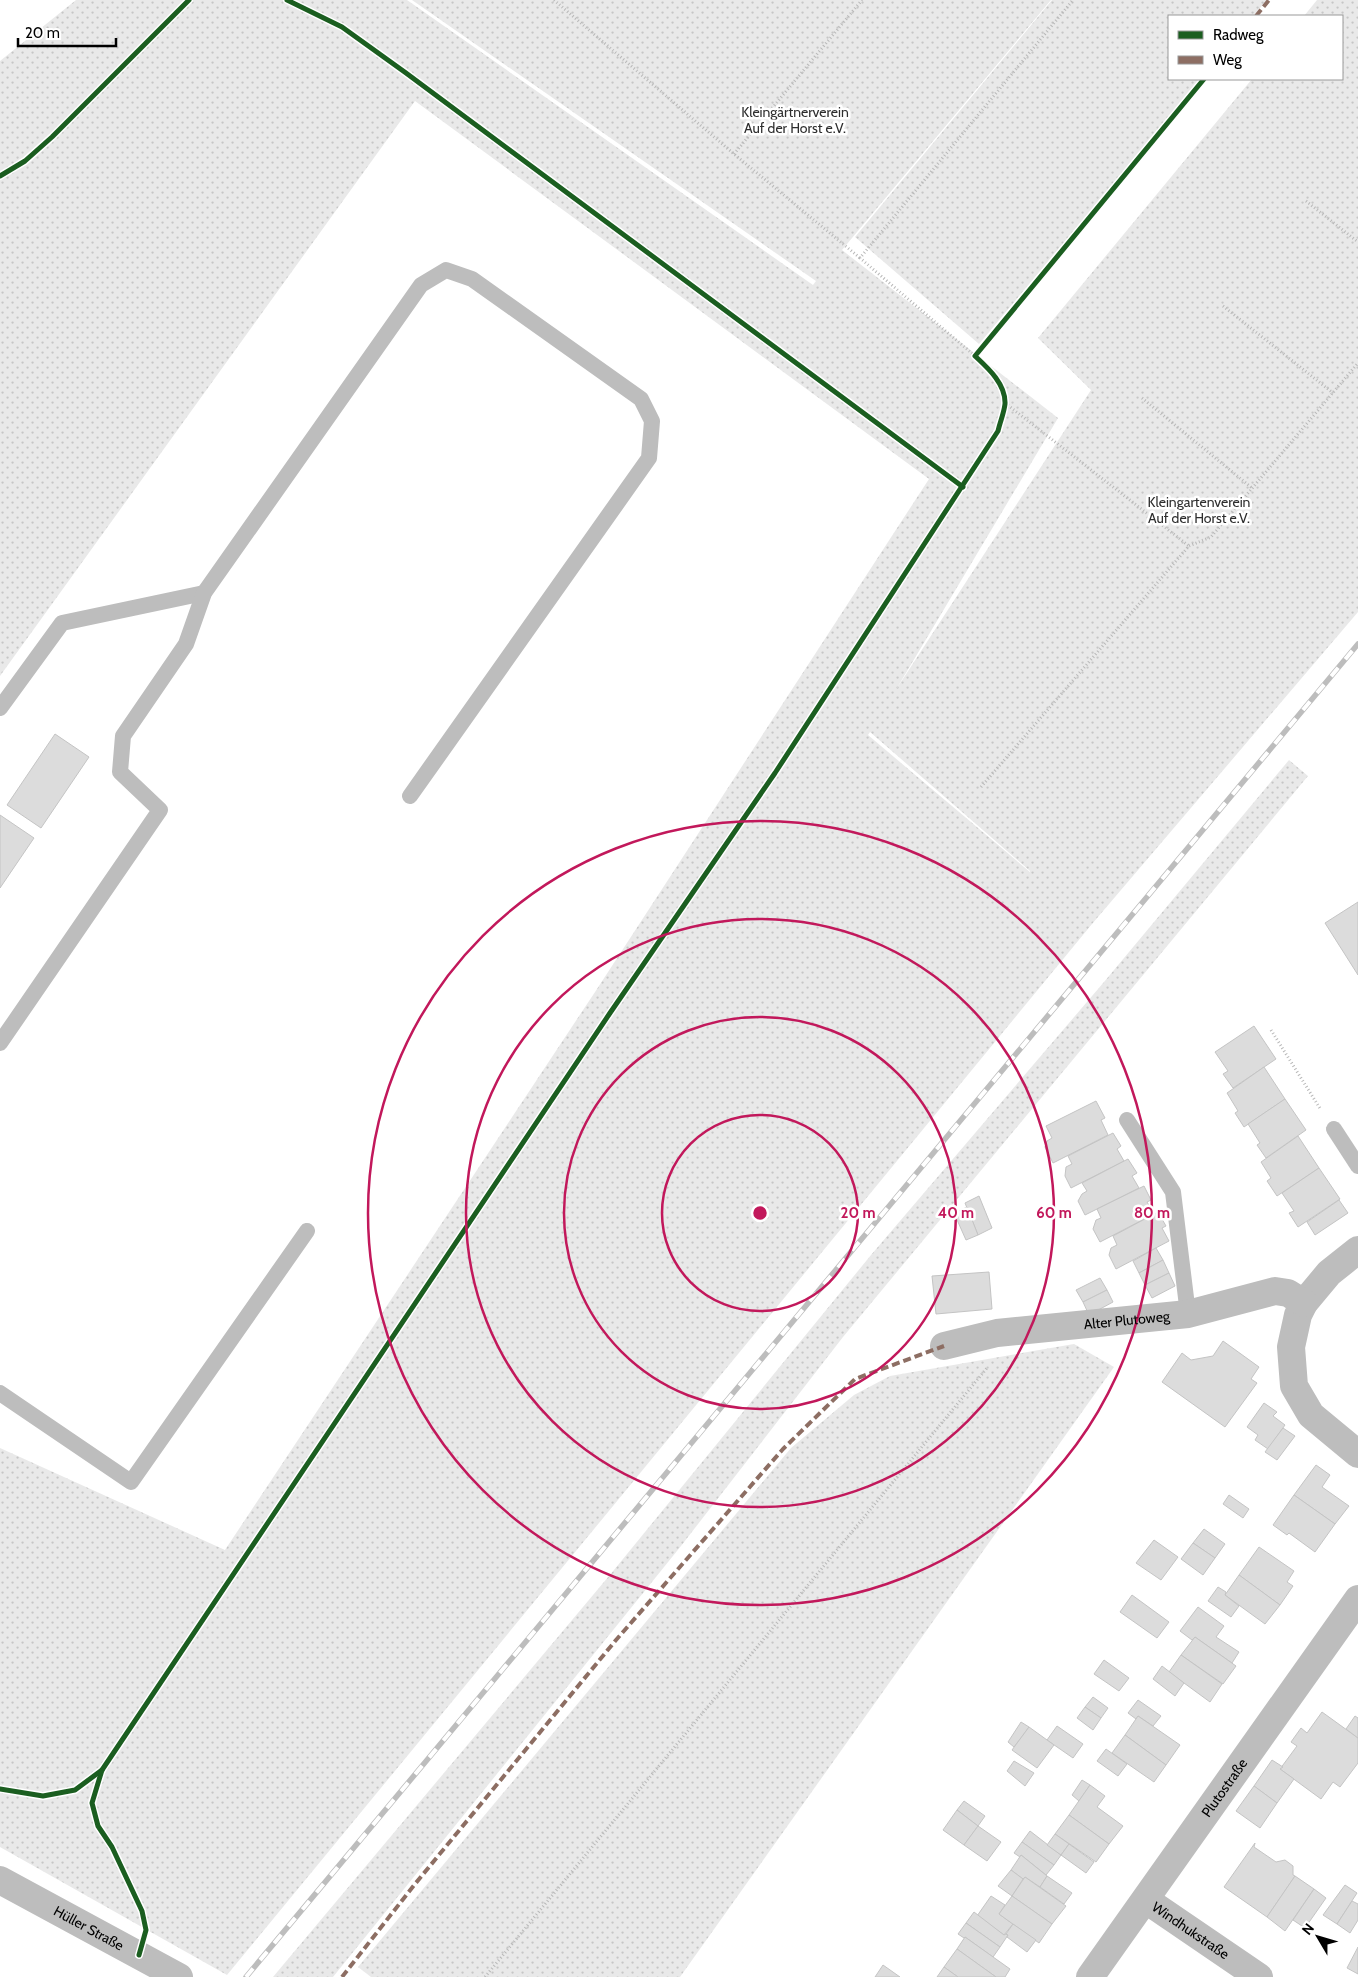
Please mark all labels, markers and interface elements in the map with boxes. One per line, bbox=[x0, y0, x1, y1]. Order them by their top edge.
scale bar bbox=[18, 15, 115, 47]
legend bbox=[1168, 15, 1343, 80]
text: 20 m bbox=[25, 24, 60, 42]
text: Radweg bbox=[1213, 26, 1264, 44]
text: Weg bbox=[1213, 51, 1242, 69]
park label: Kleingärtnerverein Auf der Horst e.V. bbox=[741, 103, 849, 137]
park label: Kleingartenverein Auf der Horst e.V. bbox=[1148, 493, 1251, 527]
centre of rings bbox=[751, 1204, 769, 1222]
text: 20 m bbox=[841, 1204, 875, 1222]
text: 40 m bbox=[938, 1204, 974, 1222]
text: 60 m bbox=[1036, 1204, 1072, 1222]
text: 80 m bbox=[1134, 1204, 1170, 1222]
street label: Alter Plutoweg bbox=[1083, 1307, 1172, 1333]
street label: Plutostraße bbox=[1197, 1755, 1251, 1821]
street label: Windhukstraße bbox=[1148, 1898, 1233, 1963]
street label: Hüller Straße bbox=[51, 1902, 127, 1954]
north arrow bbox=[1293, 1912, 1343, 1962]
text: N bbox=[1298, 1920, 1318, 1938]

